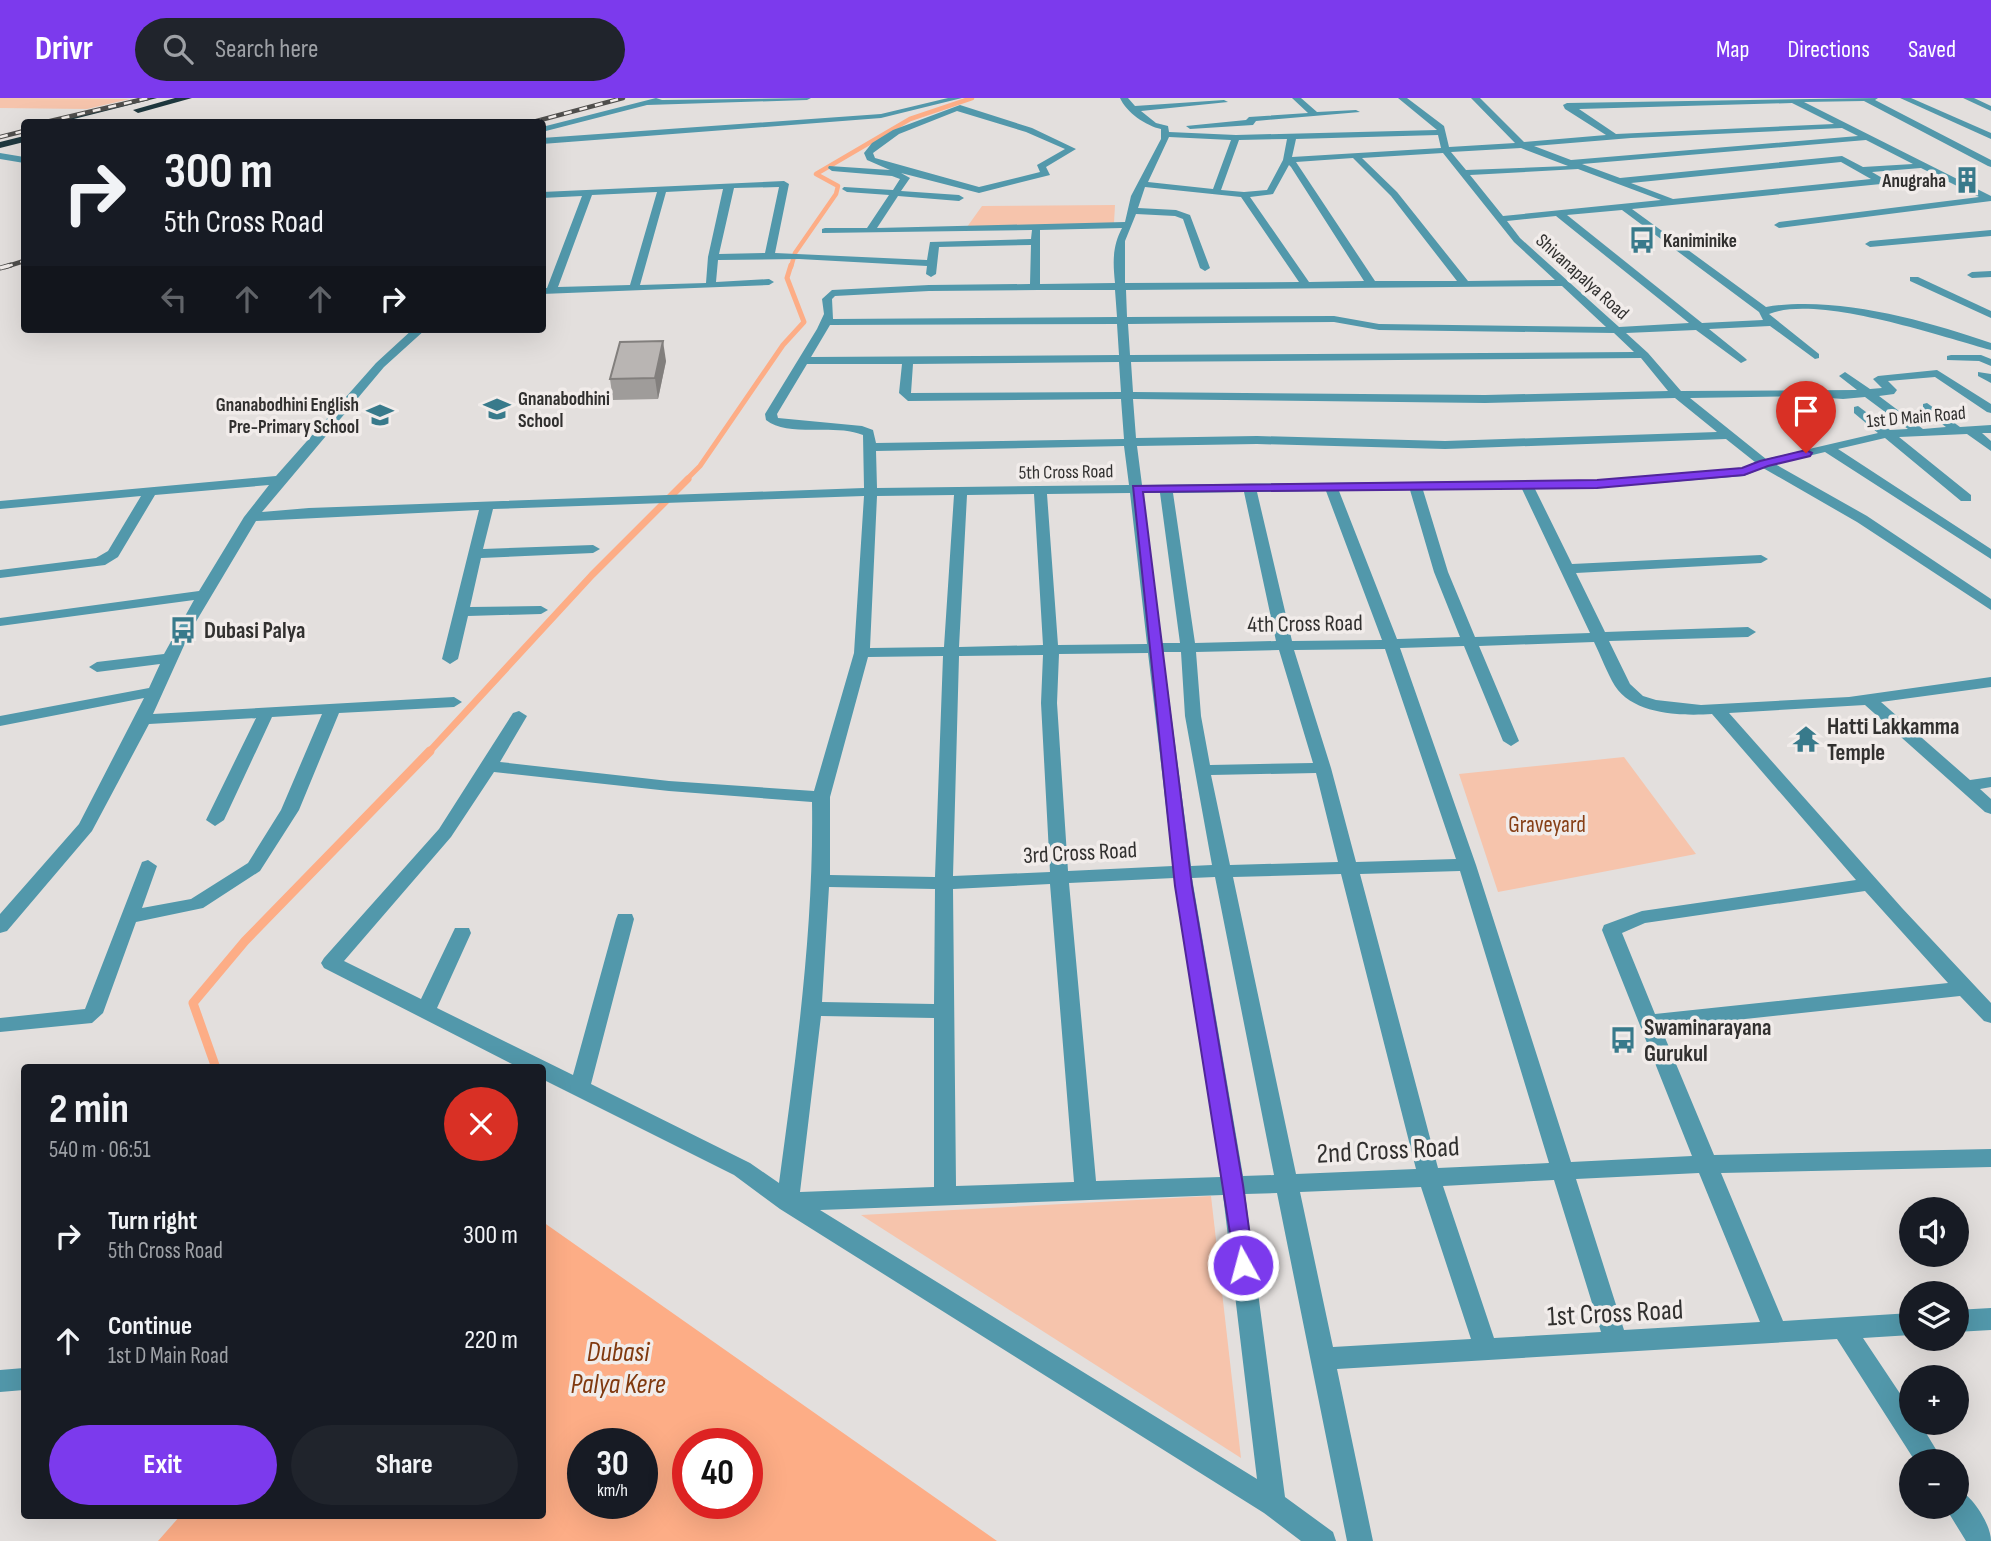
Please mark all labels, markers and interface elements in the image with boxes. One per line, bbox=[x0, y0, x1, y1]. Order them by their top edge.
search box bbox=[135, 18, 625, 81]
text: Drivr bbox=[35, 29, 93, 69]
icon: search bbox=[159, 30, 197, 68]
text: Search here bbox=[215, 34, 318, 65]
text: Map bbox=[1716, 35, 1749, 64]
text: Directions bbox=[1787, 35, 1870, 64]
text: Saved bbox=[1908, 35, 1956, 64]
text: 300 m bbox=[164, 143, 273, 202]
icon: right bbox=[49, 147, 140, 238]
building icon: Anugraha bbox=[1952, 165, 1982, 195]
place label: Anugraha bbox=[1881, 170, 1946, 193]
text: 5th Cross Road bbox=[164, 203, 324, 242]
bus stop icon: Kaniminike bbox=[1627, 225, 1657, 255]
street label: Shivanapalya Road bbox=[1531, 229, 1633, 325]
place label: Kaniminike bbox=[1663, 230, 1737, 253]
icon: left bbox=[155, 280, 193, 318]
icon: ahead bbox=[228, 280, 266, 318]
icon: ahead bbox=[301, 280, 339, 318]
icon: right bbox=[374, 280, 412, 318]
pin bbox=[1776, 381, 1836, 453]
place label: Gnanabodhini School bbox=[518, 388, 610, 433]
icon: arrive bbox=[1787, 392, 1825, 430]
place label: Gnanabodhini English Pre-Primary School bbox=[216, 394, 359, 439]
school or university icon: Gnanabodhini School bbox=[482, 394, 512, 424]
school or university icon: Gnanabodhini English Pre-Primary School bbox=[365, 400, 395, 430]
street label: 1st D Main Road bbox=[1866, 402, 1967, 433]
street label: 5th Cross Road bbox=[1018, 460, 1114, 485]
street label: 4th Cross Road bbox=[1247, 609, 1363, 639]
bus stop icon: Dubasi Palya bbox=[168, 615, 198, 645]
place label: Dubasi Palya bbox=[204, 617, 305, 645]
place label: Hatti Lakkamma Temple bbox=[1827, 713, 1959, 767]
temple icon: Hatti Lakkamma Temple bbox=[1791, 724, 1821, 754]
park label: Graveyard bbox=[1508, 811, 1586, 839]
street label: 3rd Cross Road bbox=[1022, 836, 1138, 870]
place label: Swaminarayana Gurukul bbox=[1644, 1014, 1771, 1068]
bus stop icon: Swaminarayana Gurukul bbox=[1608, 1025, 1638, 1055]
text: 2 min bbox=[49, 1084, 129, 1135]
button: close bbox=[444, 1087, 518, 1161]
street label: 2nd Cross Road bbox=[1316, 1130, 1460, 1171]
text: 540 m · 06:51 bbox=[49, 1136, 150, 1164]
map controls bbox=[1899, 1197, 1969, 1519]
button: sound bbox=[1899, 1197, 1969, 1267]
text: Turn right bbox=[108, 1206, 197, 1237]
icon: right bbox=[49, 1217, 87, 1255]
text: 300 m bbox=[463, 1220, 518, 1251]
position arrow bbox=[1206, 1228, 1280, 1302]
text: 5th Cross Road bbox=[108, 1237, 223, 1265]
button: layers bbox=[1899, 1281, 1969, 1351]
street label: 1st Cross Road bbox=[1546, 1293, 1684, 1334]
text: Continue bbox=[108, 1311, 192, 1342]
icon: ahead bbox=[49, 1322, 87, 1360]
text: 220 m bbox=[464, 1325, 518, 1356]
water label: Dubasi Palya Kere bbox=[570, 1336, 666, 1401]
text: 1st D Main Road bbox=[108, 1342, 229, 1370]
button: + bbox=[1899, 1365, 1969, 1435]
button: Exit bbox=[49, 1425, 277, 1505]
button: Share bbox=[291, 1425, 518, 1505]
speed limit sign: 40 bbox=[672, 1428, 763, 1519]
text: 30 bbox=[596, 1443, 629, 1486]
button: − bbox=[1899, 1449, 1969, 1519]
text: km/h bbox=[597, 1480, 628, 1501]

